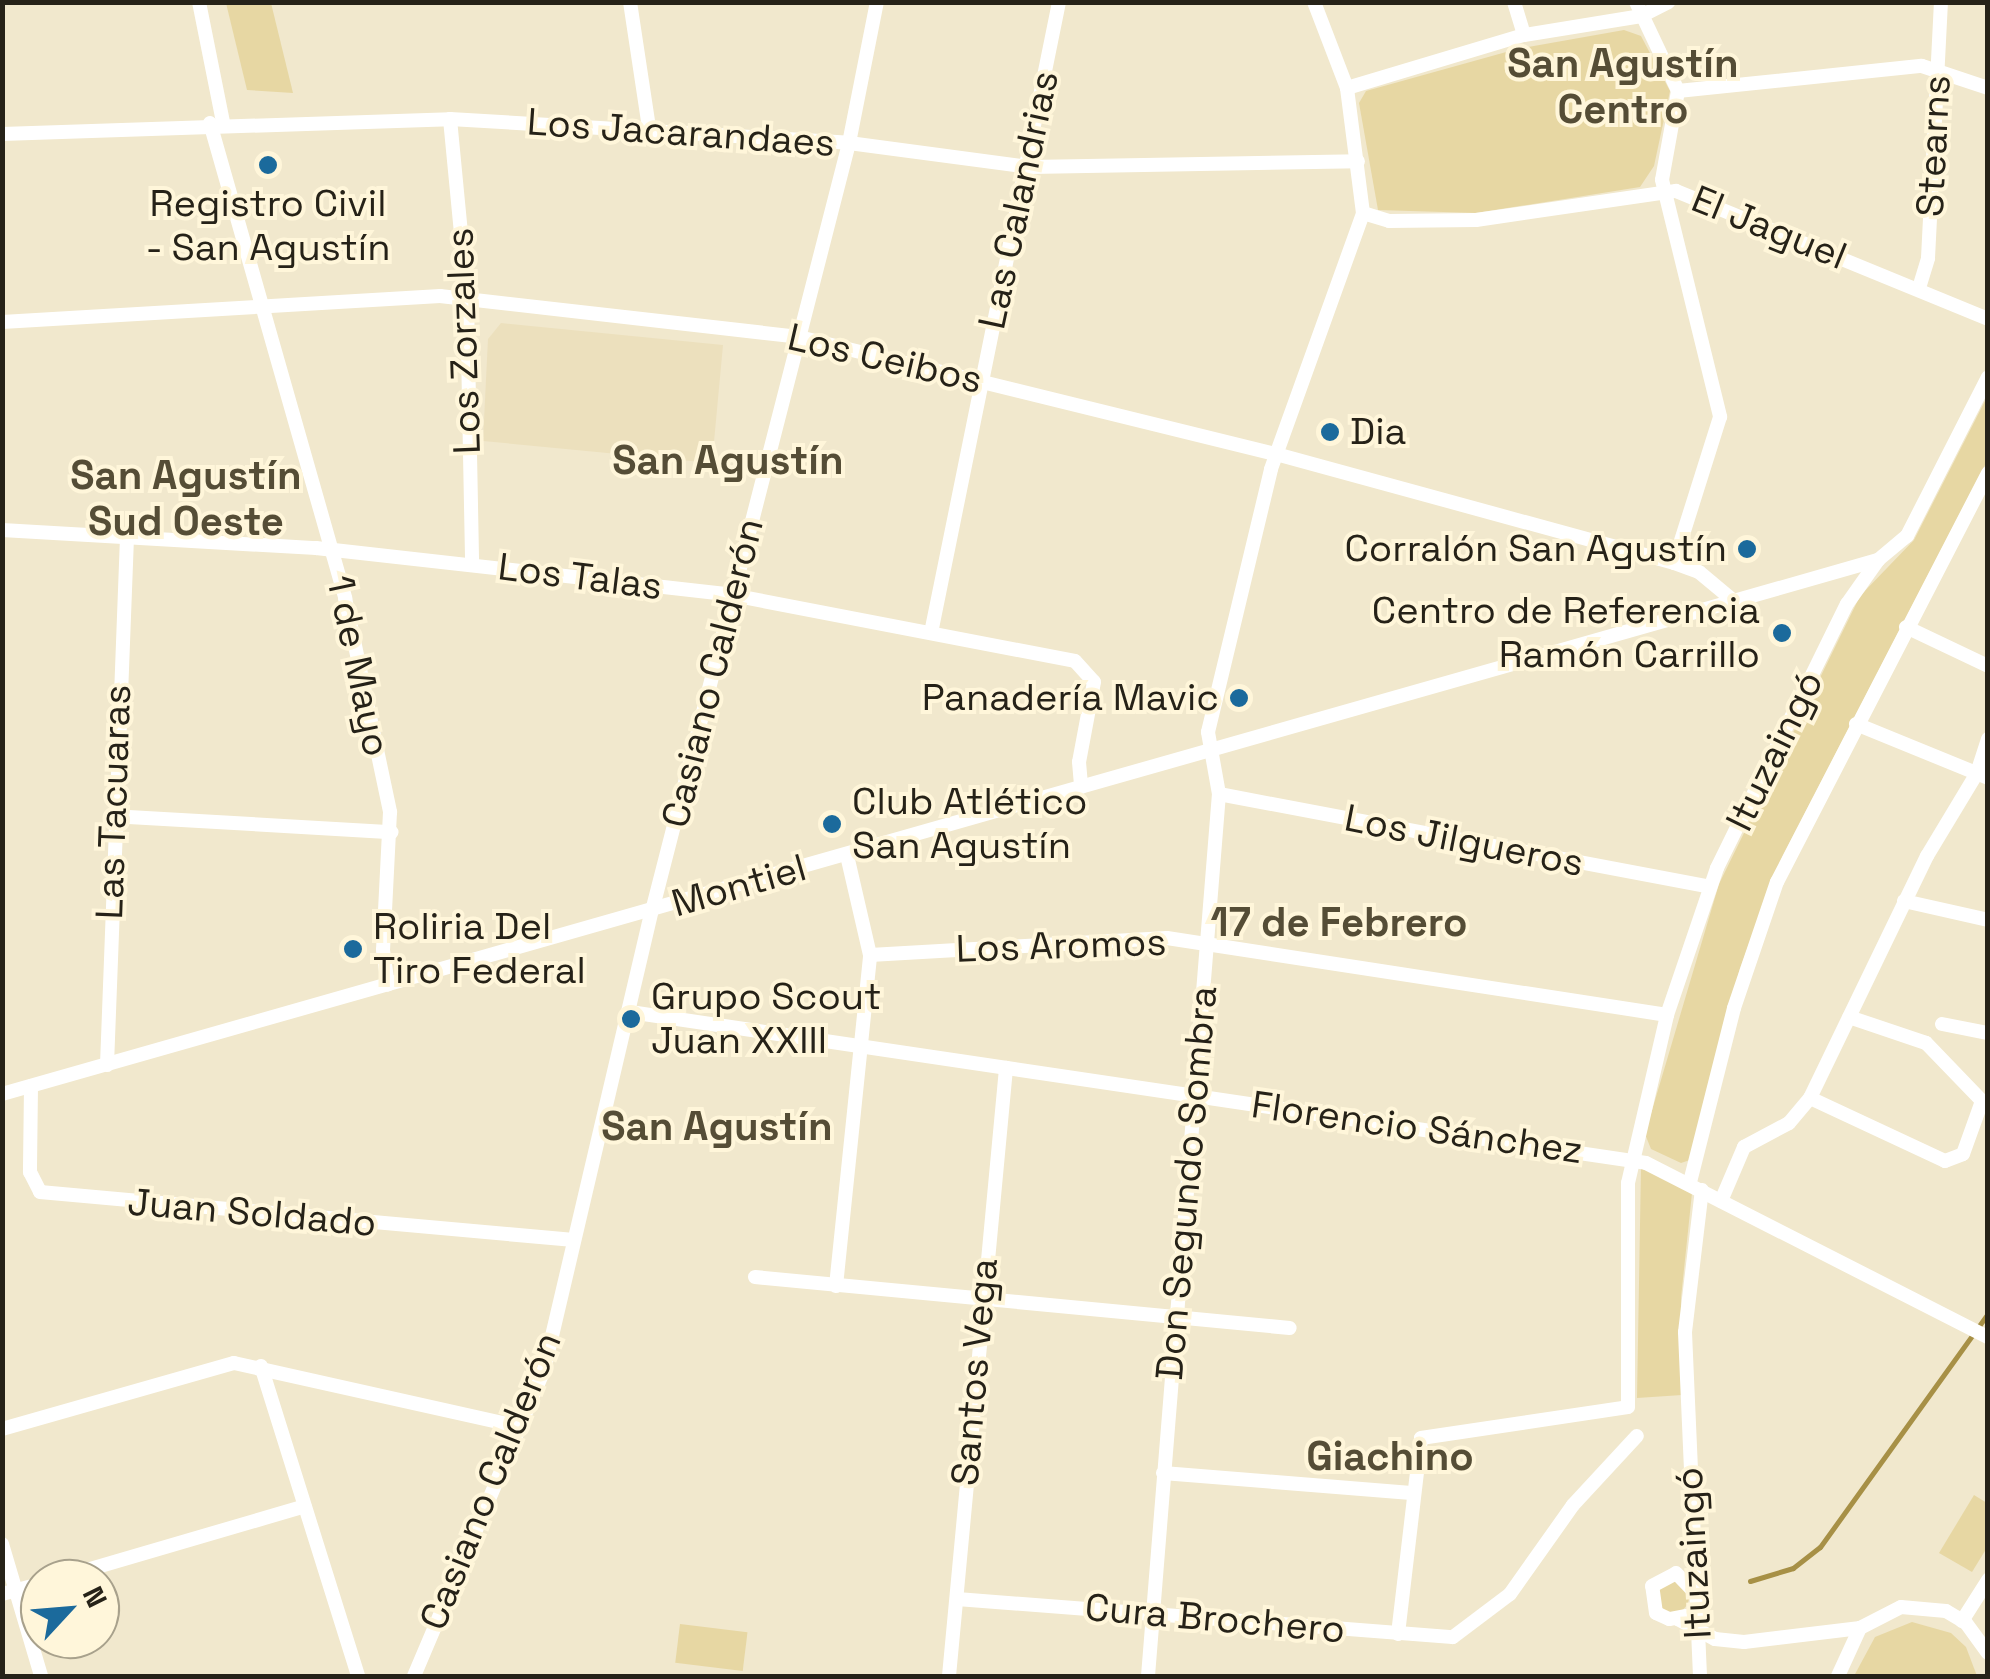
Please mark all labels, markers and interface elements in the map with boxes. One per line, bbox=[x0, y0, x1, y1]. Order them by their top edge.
district label: San Agustín Centro bbox=[1507, 40, 1739, 134]
street label: Las Calandrias bbox=[969, 67, 1069, 333]
street label: Stearns bbox=[1908, 74, 1960, 218]
street label: Los Jacarandaes bbox=[526, 99, 836, 167]
marker: Registro Civil - San Agustín bbox=[257, 154, 279, 176]
street label: El Jaguel bbox=[1685, 176, 1853, 280]
place label: Registro Civil - San Agustín bbox=[145, 181, 391, 270]
street label: Los Zorzales bbox=[437, 227, 491, 455]
street label: Los Ceibos bbox=[783, 315, 987, 403]
place label: Dia bbox=[1350, 409, 1406, 455]
marker: Dia bbox=[1319, 421, 1341, 443]
district label: San Agustín bbox=[612, 437, 844, 485]
district label: San Agustín Sud Oeste bbox=[70, 452, 302, 546]
street label: Casiano Calderón bbox=[653, 514, 773, 832]
place label: Corralón San Agustín bbox=[1344, 526, 1727, 572]
marker: Corralón San Agustín bbox=[1736, 538, 1758, 560]
street label: Los Talas bbox=[495, 544, 665, 610]
street label: 1 de Mayo bbox=[317, 572, 399, 760]
place label: Centro de Referencia Ramón Carrillo bbox=[1372, 588, 1760, 678]
marker: Centro de Referencia Ramón Carrillo bbox=[1769, 620, 1795, 646]
street label: Ituzaingó bbox=[1717, 664, 1833, 838]
place label: Panadería Mavic bbox=[922, 675, 1219, 721]
street label: Las Tacuaras bbox=[87, 683, 141, 921]
marker: Panadería Mavic bbox=[1228, 687, 1250, 709]
place label: Club Atlético San Agustín bbox=[852, 779, 1088, 868]
street label: Los Jilgueros bbox=[1341, 795, 1587, 887]
marker: Club Atlético San Agustín bbox=[821, 813, 843, 835]
street label: Montiel bbox=[667, 845, 811, 927]
district label: 17 de Febrero bbox=[1211, 899, 1467, 947]
place label: Roliria Del Tiro Federal bbox=[373, 904, 586, 994]
street label: Los Aromos bbox=[955, 920, 1167, 972]
marker: Roliria Del Tiro Federal bbox=[342, 938, 364, 960]
place label: Grupo Scout Juan XXIII bbox=[651, 974, 882, 1064]
street label: Don Segundo Sombra bbox=[1147, 984, 1227, 1382]
marker: Grupo Scout Juan XXIII bbox=[620, 1008, 642, 1030]
street label: Florencio Sánchez bbox=[1248, 1082, 1586, 1174]
district label: San Agustín bbox=[601, 1103, 833, 1151]
street label: Juan Soldado bbox=[126, 1179, 378, 1247]
street label: Santos Vega bbox=[942, 1256, 1008, 1488]
street label: Casiano Calderón bbox=[411, 1326, 571, 1636]
district label: Giachino bbox=[1306, 1433, 1474, 1481]
street label: Ituzaingó bbox=[1667, 1466, 1721, 1640]
north arrow bbox=[20, 1559, 120, 1659]
text: N bbox=[75, 1580, 115, 1613]
street label: Cura Brochero bbox=[1083, 1585, 1347, 1653]

